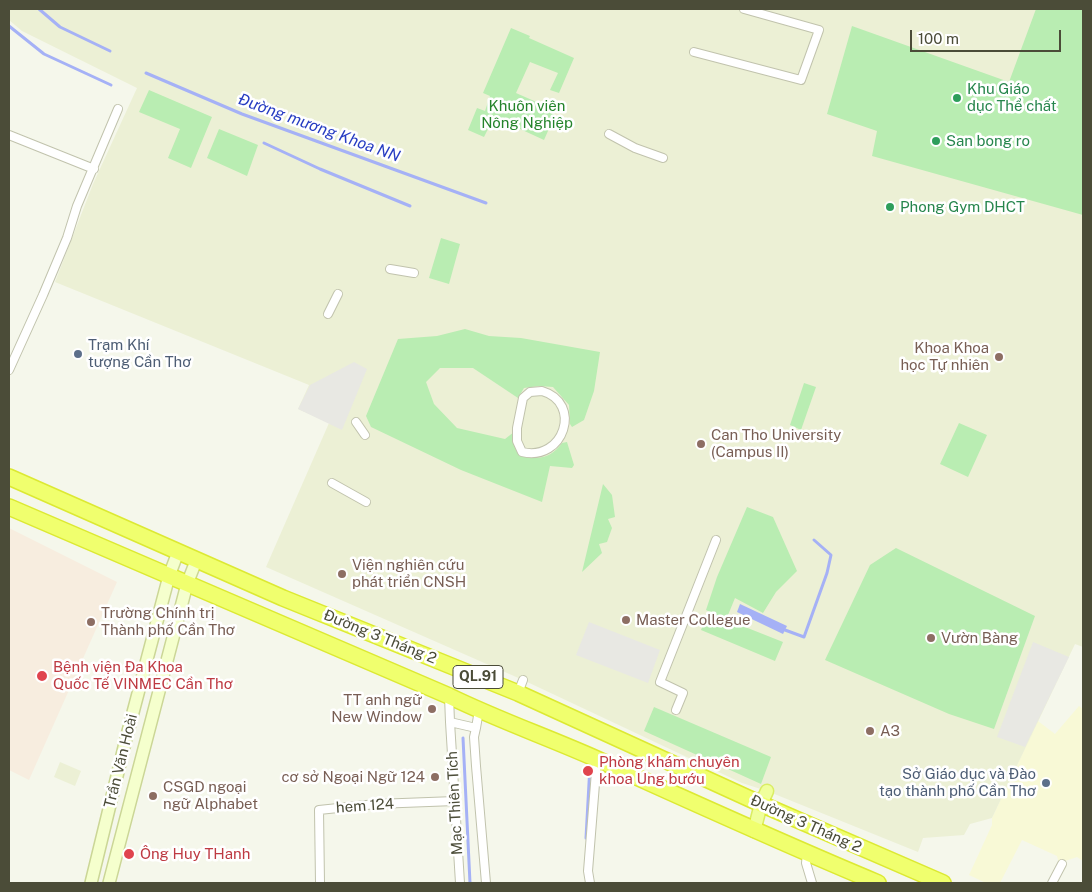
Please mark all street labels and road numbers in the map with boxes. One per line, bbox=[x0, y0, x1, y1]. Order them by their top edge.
street label: Đường 3 Tháng 2 bbox=[321, 606, 439, 668]
road number: QL.91 bbox=[453, 666, 503, 689]
street label: Trần Văn Hoài bbox=[101, 712, 141, 810]
street label: Mạc Thiên Tích bbox=[443, 751, 467, 855]
street label: Đường 3 Tháng 2 bbox=[747, 791, 865, 857]
street label: hem 124 bbox=[335, 795, 395, 817]

